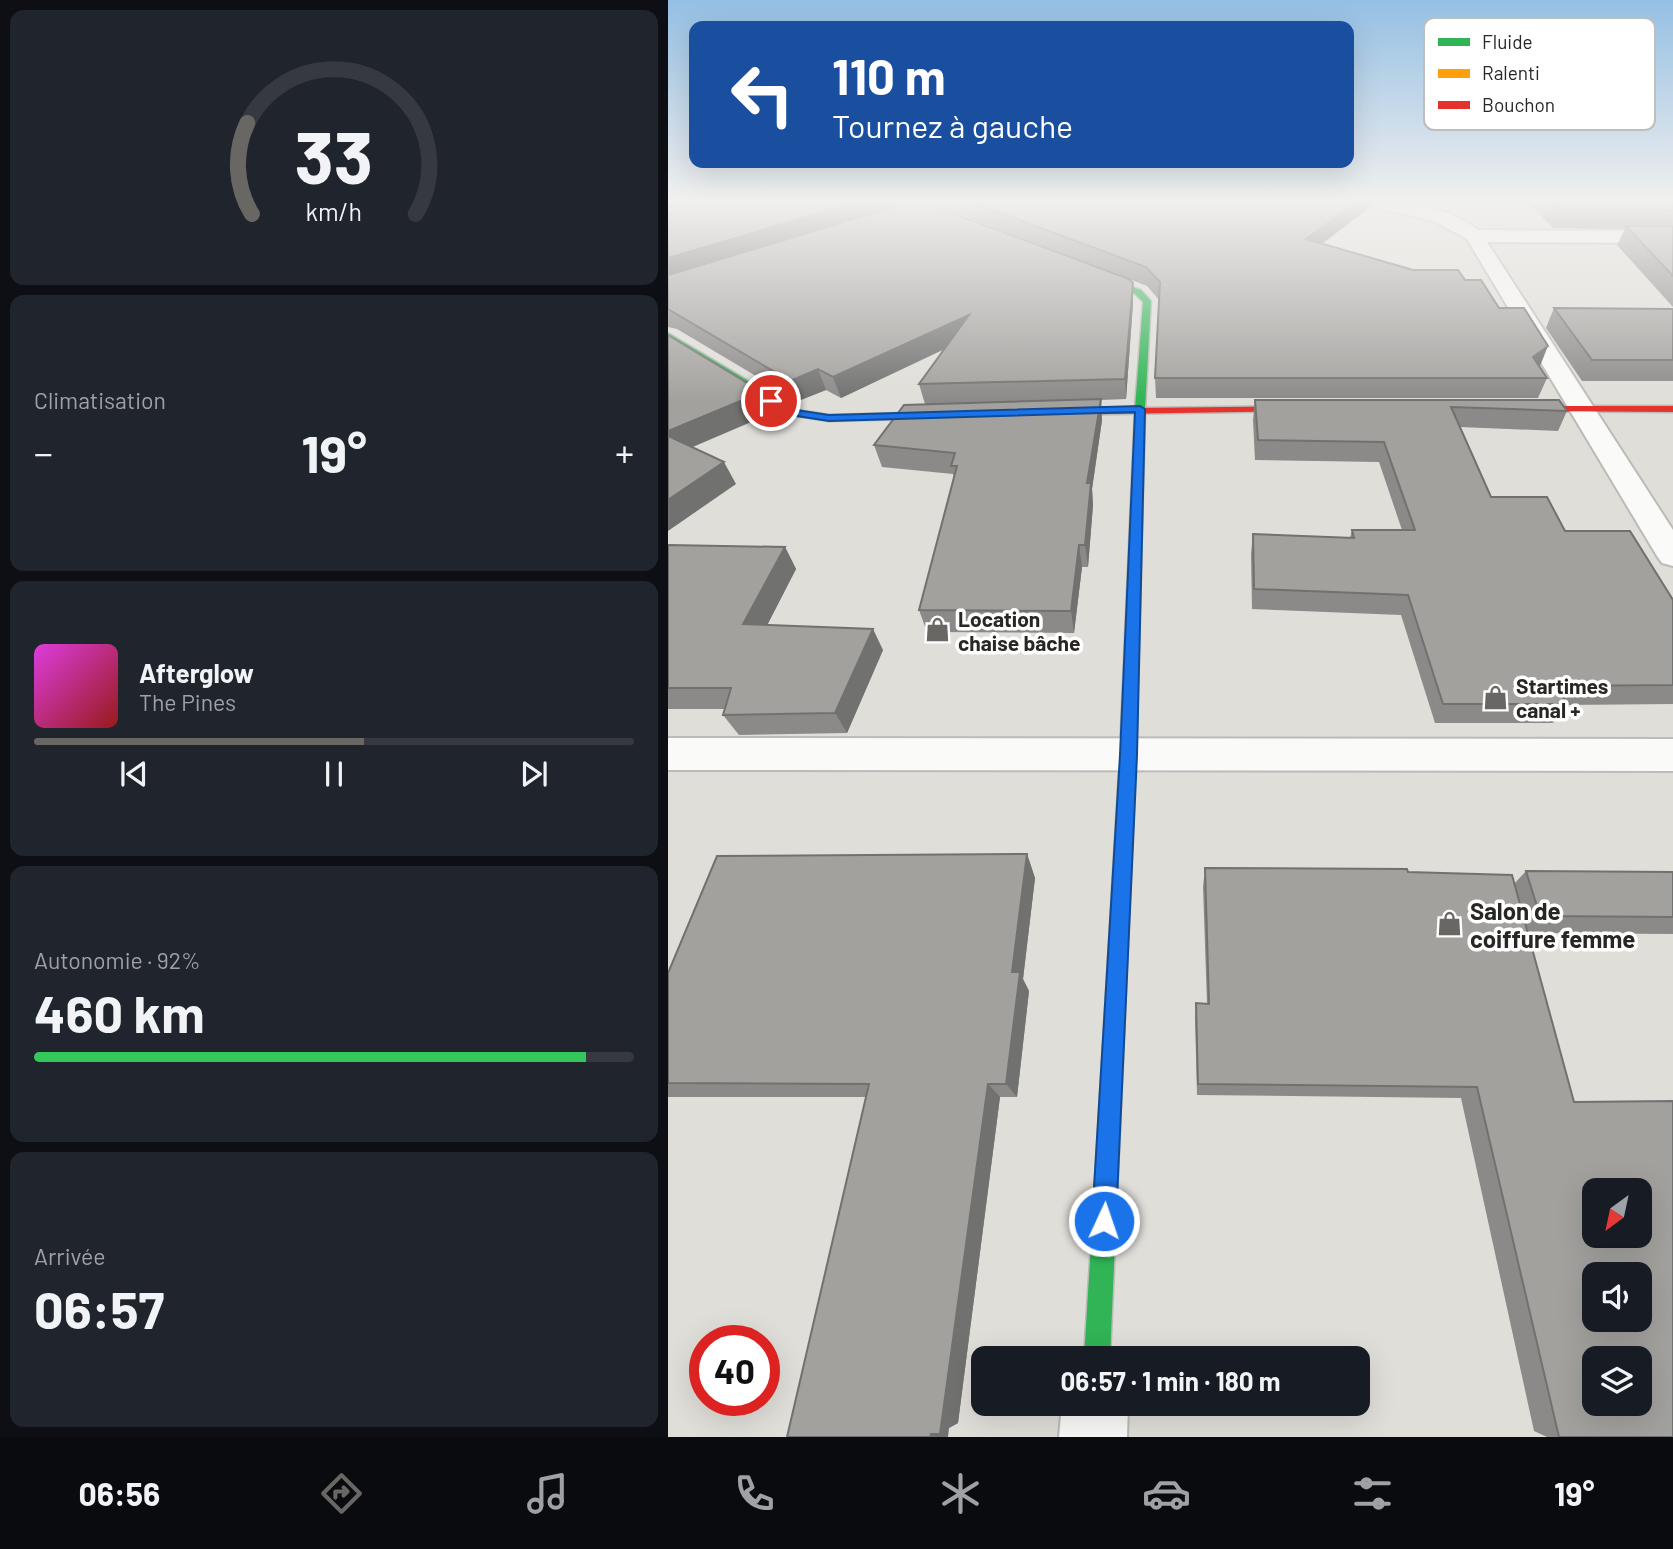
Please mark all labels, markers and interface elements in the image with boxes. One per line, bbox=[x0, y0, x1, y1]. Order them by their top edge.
legend bbox=[1424, 18, 1655, 130]
text: Fluide bbox=[1482, 30, 1533, 53]
text: 110 m bbox=[832, 46, 946, 105]
icon: left bbox=[717, 49, 808, 140]
text: Ralenti bbox=[1482, 61, 1540, 84]
text: Bouchon bbox=[1482, 93, 1555, 116]
text: Tournez à gauche bbox=[832, 106, 1073, 144]
text: 33 bbox=[295, 111, 373, 199]
text: km/h bbox=[306, 196, 362, 226]
pin bbox=[741, 371, 801, 431]
icon: arrive bbox=[752, 382, 790, 420]
text: Climatisation bbox=[34, 386, 166, 414]
text: 19° bbox=[301, 421, 367, 483]
text: − bbox=[34, 429, 53, 475]
text: + bbox=[615, 429, 634, 475]
place label: Location chaise bâche bbox=[958, 606, 1081, 655]
shop icon: Location chaise bâche bbox=[924, 616, 952, 644]
text: Afterglow bbox=[139, 657, 254, 688]
place label: Startimes canal + bbox=[1516, 673, 1608, 722]
shop icon: Startimes canal + bbox=[1482, 683, 1510, 711]
text: The Pines bbox=[139, 688, 236, 716]
icon: previous bbox=[115, 755, 153, 793]
icon: pause bbox=[315, 755, 353, 793]
icon: next bbox=[515, 755, 553, 793]
place label: Salon de coiffure femme bbox=[1470, 896, 1635, 953]
shop icon: Salon de coiffure femme bbox=[1436, 910, 1464, 938]
text: Autonomie · 92% bbox=[34, 946, 201, 974]
text: 460 km bbox=[34, 981, 205, 1043]
north arrow bbox=[1582, 1178, 1652, 1248]
map controls bbox=[1582, 1178, 1652, 1416]
position arrow bbox=[1067, 1184, 1141, 1258]
text: Arrivée bbox=[34, 1242, 106, 1270]
button: sound bbox=[1582, 1262, 1652, 1332]
text: 06:57 bbox=[34, 1277, 164, 1339]
speed limit sign: 40 bbox=[689, 1325, 780, 1416]
button: layers bbox=[1582, 1346, 1652, 1416]
text: 06:57 · 1 min · 180 m bbox=[1060, 1365, 1281, 1396]
icon: directions bbox=[317, 1469, 366, 1518]
icon: music bbox=[523, 1469, 572, 1518]
icon: phone bbox=[730, 1469, 779, 1518]
icon: climate bbox=[936, 1469, 985, 1518]
icon: car bbox=[1142, 1469, 1191, 1518]
icon: filters bbox=[1348, 1469, 1397, 1518]
text: 06:56 bbox=[79, 1474, 160, 1512]
text: 19° bbox=[1554, 1474, 1594, 1512]

